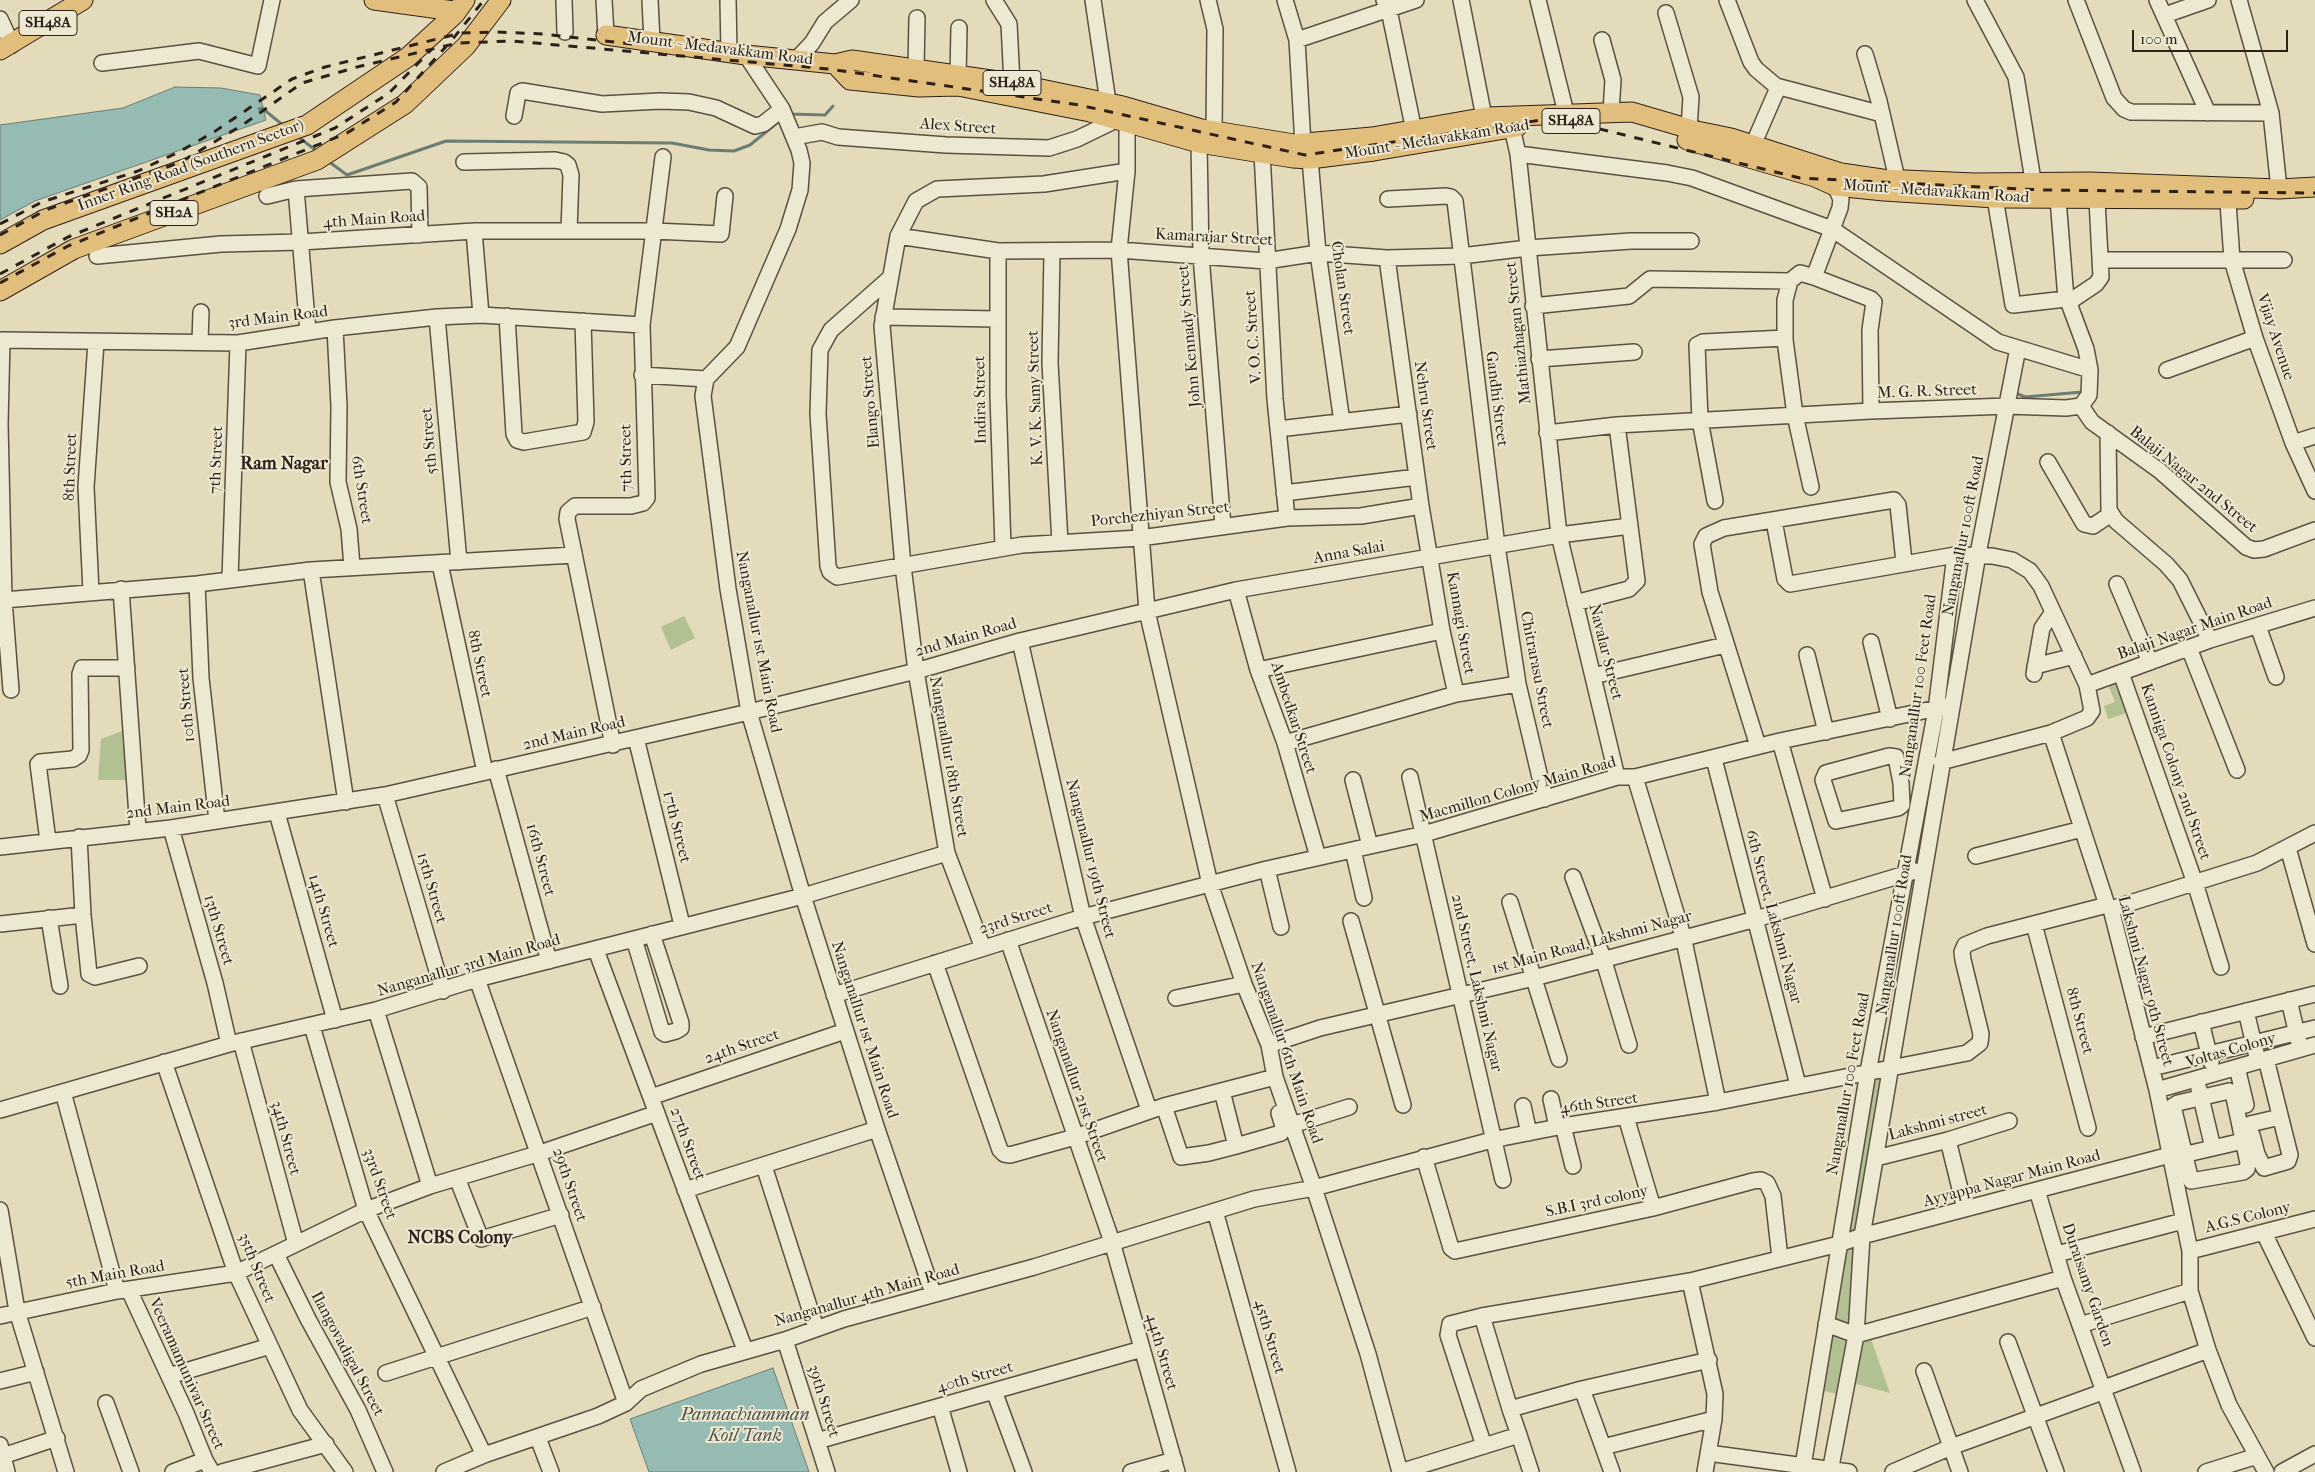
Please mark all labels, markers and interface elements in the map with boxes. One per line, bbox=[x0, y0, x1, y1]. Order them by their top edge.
road number: SH48A bbox=[19, 10, 77, 36]
scale bar bbox=[2135, 20, 2291, 52]
street label: Mount - Medavakkam Road bbox=[626, 28, 814, 70]
text: 100 m bbox=[2140, 30, 2178, 48]
road number: SH48A bbox=[983, 70, 1041, 96]
road number: SH48A bbox=[1542, 108, 1600, 134]
street label: Alex Street bbox=[919, 115, 997, 139]
street label: Inner Ring Road (Southern Sector) bbox=[75, 116, 307, 216]
street label: Mount - Medavakkam Road bbox=[1343, 116, 1531, 164]
street label: Mount - Medavakkam Road bbox=[1842, 176, 2030, 208]
road number: SH2A bbox=[150, 200, 198, 226]
street label: 4th Main Road bbox=[322, 207, 426, 233]
street label: Kamarajar Street bbox=[1155, 225, 1273, 251]
street label: Cholan Street bbox=[1326, 240, 1358, 336]
street label: Mathiazhagan Street bbox=[1502, 261, 1536, 405]
street label: John Kennady Street bbox=[1174, 264, 1206, 408]
street label: V. O. C. Street bbox=[1241, 289, 1267, 385]
street label: Vijay Avenue bbox=[2252, 291, 2298, 383]
street label: 3rd Main Road bbox=[227, 302, 329, 334]
street label: K. V. K. Samy Street bbox=[1024, 330, 1048, 466]
street label: Gandhi Street bbox=[1481, 350, 1511, 448]
street label: Elango Street bbox=[857, 355, 885, 449]
street label: Indira Street bbox=[971, 355, 991, 445]
street label: Nehru Street bbox=[1409, 360, 1441, 452]
street label: M. G. R. Street bbox=[1877, 381, 1977, 403]
street label: 5th Street bbox=[418, 407, 442, 475]
street label: Balaji Nagar 2nd Street bbox=[2125, 422, 2261, 538]
street label: 7th Street bbox=[617, 424, 637, 492]
street label: 7th Street bbox=[206, 426, 228, 494]
street label: 8th Street bbox=[60, 432, 82, 502]
district label: Ram Nagar bbox=[240, 454, 328, 476]
street label: 6th Street bbox=[346, 454, 376, 526]
street label: Nanganallur 100ft Road bbox=[1939, 454, 1989, 618]
street label: Porchezhiyan Street bbox=[1090, 498, 1230, 532]
street label: Anna Salai bbox=[1312, 537, 1386, 569]
street label: Nanganallur 1st Main Road bbox=[731, 549, 785, 735]
street label: Kannagi Street bbox=[1441, 570, 1479, 676]
street label: Nanganallur 100 Feet Road bbox=[1897, 593, 1941, 779]
street label: Balaji Nagar Main Road bbox=[2115, 593, 2275, 665]
street label: Navalar Street bbox=[1584, 602, 1626, 702]
street label: Chitrarasu Street bbox=[1515, 610, 1557, 730]
street label: 2nd Main Road bbox=[913, 614, 1019, 662]
street label: 8th Street bbox=[463, 629, 495, 699]
street label: Ambedkar Street bbox=[1266, 660, 1320, 776]
street label: 10th Street bbox=[174, 667, 200, 743]
street label: Nanganallur 18th Street bbox=[924, 675, 972, 839]
street label: Kanniga Colony 2nd Street bbox=[2136, 681, 2214, 863]
street label: 2nd Main Road bbox=[521, 713, 627, 755]
street label: Macmillon Colony Main Road bbox=[1418, 753, 1618, 827]
street label: Nanganallur 19th Street bbox=[1061, 777, 1119, 941]
street label: 17th Street bbox=[658, 789, 694, 865]
street label: 2nd Main Road bbox=[125, 792, 231, 824]
street label: 16th Street bbox=[521, 821, 559, 899]
street label: 6th Street, Lakshmi Nagar bbox=[1741, 828, 1805, 1006]
street label: 15th Street bbox=[412, 850, 450, 926]
street label: Nanganallur 100ft Road bbox=[1873, 853, 1917, 1017]
street label: 14th Street bbox=[303, 872, 343, 950]
street label: 13th Street bbox=[199, 892, 237, 968]
street label: 2nd Street, Lakshmi Nagar bbox=[1446, 892, 1506, 1074]
street label: Lakshmi Nagar 9th Street bbox=[2113, 894, 2177, 1068]
street label: 23rd Street bbox=[977, 899, 1055, 939]
street label: 1st Main Road, Lakshmi Nagar bbox=[1490, 907, 1694, 979]
street label: Nanganallur 3rd Main Road bbox=[375, 931, 563, 1001]
street label: Nanganallur 1st Main Road bbox=[826, 939, 902, 1121]
street label: Nanganallur 6th Main Road bbox=[1246, 960, 1326, 1146]
street label: 8th Street bbox=[2061, 985, 2097, 1057]
street label: Nanganallur 100 Feet Road bbox=[1823, 991, 1875, 1177]
street label: Nanganallur 21st Street bbox=[1041, 1007, 1111, 1165]
street label: 24th Street bbox=[702, 1025, 782, 1069]
street label: Voltas Colony bbox=[2184, 1029, 2278, 1073]
street label: 46th Street bbox=[1559, 1089, 1639, 1119]
street label: 34th Street bbox=[266, 1099, 304, 1177]
street label: Lakshmi street bbox=[1887, 1101, 1989, 1145]
street label: 27th Street bbox=[665, 1105, 709, 1183]
street label: 29th Street bbox=[547, 1145, 591, 1225]
street label: 33rd Street bbox=[358, 1146, 400, 1222]
street label: Ayyappa Nagar Main Road bbox=[1921, 1146, 2103, 1212]
street label: S.B.I 3rd colony bbox=[1544, 1182, 1650, 1222]
street label: A.G.S Colony bbox=[2203, 1198, 2293, 1238]
street label: Duraisamy Garden bbox=[2057, 1221, 2117, 1349]
district label: NCBS Colony bbox=[408, 1228, 512, 1250]
street label: 35th Street bbox=[233, 1230, 279, 1306]
street label: 5th Main Road bbox=[64, 1257, 166, 1293]
street label: Nanganallur 4th Main Road bbox=[772, 1260, 962, 1332]
street label: Ilangovadigal Street bbox=[306, 1288, 388, 1420]
street label: Veeramamunivar Street bbox=[144, 1295, 228, 1453]
street label: 45th Street bbox=[1249, 1298, 1289, 1376]
street label: 44th Street bbox=[1141, 1311, 1181, 1393]
street label: 40th Street bbox=[935, 1358, 1015, 1398]
street label: 39th Street bbox=[803, 1362, 843, 1440]
water label: Pannachiamman Koil Tank bbox=[680, 1405, 810, 1448]

